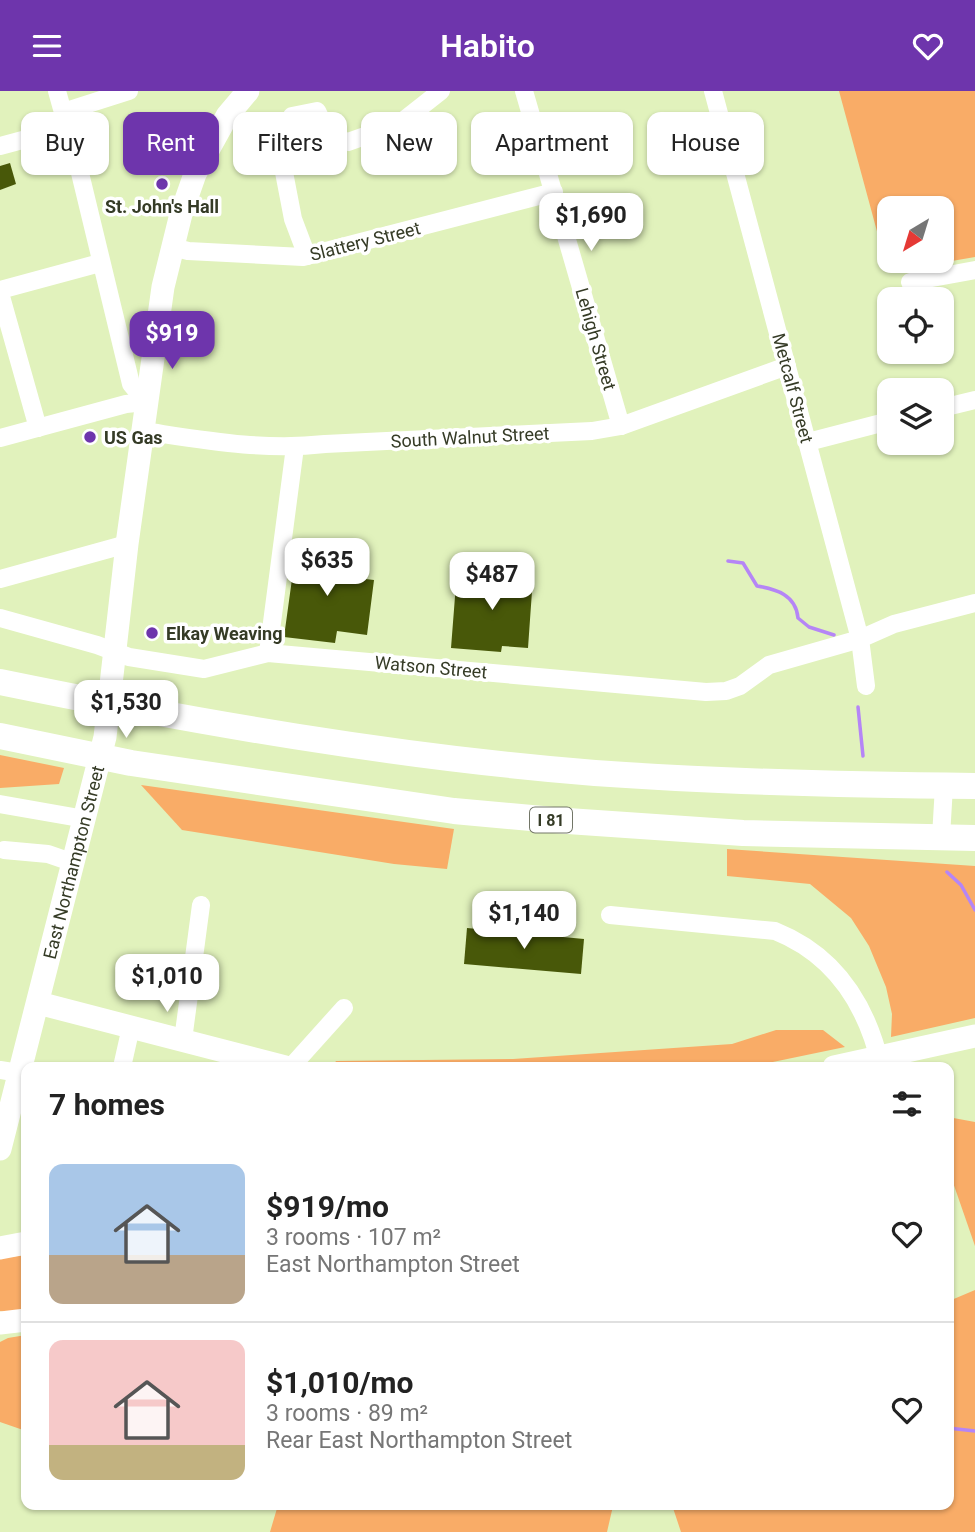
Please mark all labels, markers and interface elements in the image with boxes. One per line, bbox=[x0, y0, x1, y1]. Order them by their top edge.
icon: menu bbox=[28, 27, 66, 65]
text: Habito bbox=[440, 27, 535, 65]
icon: heart bbox=[909, 27, 947, 65]
chip: Buy bbox=[21, 112, 109, 175]
chip: Rent bbox=[123, 112, 219, 175]
chip: Filters bbox=[233, 112, 347, 175]
chip: New bbox=[361, 112, 457, 175]
chip: Apartment bbox=[471, 112, 633, 175]
chip: House bbox=[647, 112, 764, 175]
marker: St. John's Hall bbox=[154, 176, 170, 192]
pin: $1,690 bbox=[534, 193, 648, 253]
place label: St. John's Hall bbox=[105, 196, 219, 217]
north arrow bbox=[877, 196, 954, 273]
map controls bbox=[877, 196, 954, 455]
text: $1,690 bbox=[555, 202, 627, 229]
street label: Slattery Street bbox=[308, 217, 422, 265]
street label: Lehigh Street bbox=[571, 285, 621, 393]
button: locate bbox=[877, 287, 954, 364]
pin: $919 bbox=[131, 311, 213, 371]
text: $919 bbox=[146, 320, 198, 347]
street label: Metcalf Street bbox=[768, 331, 818, 445]
button: layers bbox=[877, 378, 954, 455]
street label: South Walnut Street bbox=[390, 422, 550, 452]
place label: US Gas bbox=[104, 427, 163, 448]
marker: US Gas bbox=[82, 429, 98, 445]
pin: $635 bbox=[286, 539, 368, 598]
text: $635 bbox=[301, 547, 353, 574]
pin: $487 bbox=[451, 553, 533, 612]
text: $487 bbox=[466, 561, 518, 588]
place label: Elkay Weaving bbox=[166, 623, 283, 644]
marker: Elkay Weaving bbox=[144, 625, 160, 641]
street label: Watson Street bbox=[374, 652, 488, 682]
pin: $1,530 bbox=[69, 681, 183, 740]
text: $1,530 bbox=[90, 689, 162, 716]
street label: East Northampton Street bbox=[38, 763, 108, 961]
road number: I 81 bbox=[530, 807, 572, 833]
pin: $1,140 bbox=[467, 891, 581, 951]
text: $1,140 bbox=[488, 900, 560, 927]
pin: $1,010 bbox=[110, 955, 224, 1014]
text: $1,010 bbox=[131, 963, 203, 990]
icon: filters bbox=[888, 1085, 926, 1123]
text: 7 homes bbox=[49, 1087, 165, 1122]
text: $919/mo bbox=[266, 1189, 389, 1224]
icon: home bbox=[105, 1192, 189, 1276]
icon: heart bbox=[888, 1215, 926, 1253]
text: 3 rooms · 107 m² bbox=[266, 1224, 441, 1251]
text: East Northampton Street bbox=[266, 1251, 520, 1278]
text: $1,010/mo bbox=[266, 1365, 414, 1400]
icon: home bbox=[105, 1368, 189, 1452]
icon: heart bbox=[888, 1391, 926, 1429]
text: 3 rooms · 89 m² bbox=[266, 1400, 428, 1427]
text: Rear East Northampton Street bbox=[266, 1427, 572, 1454]

